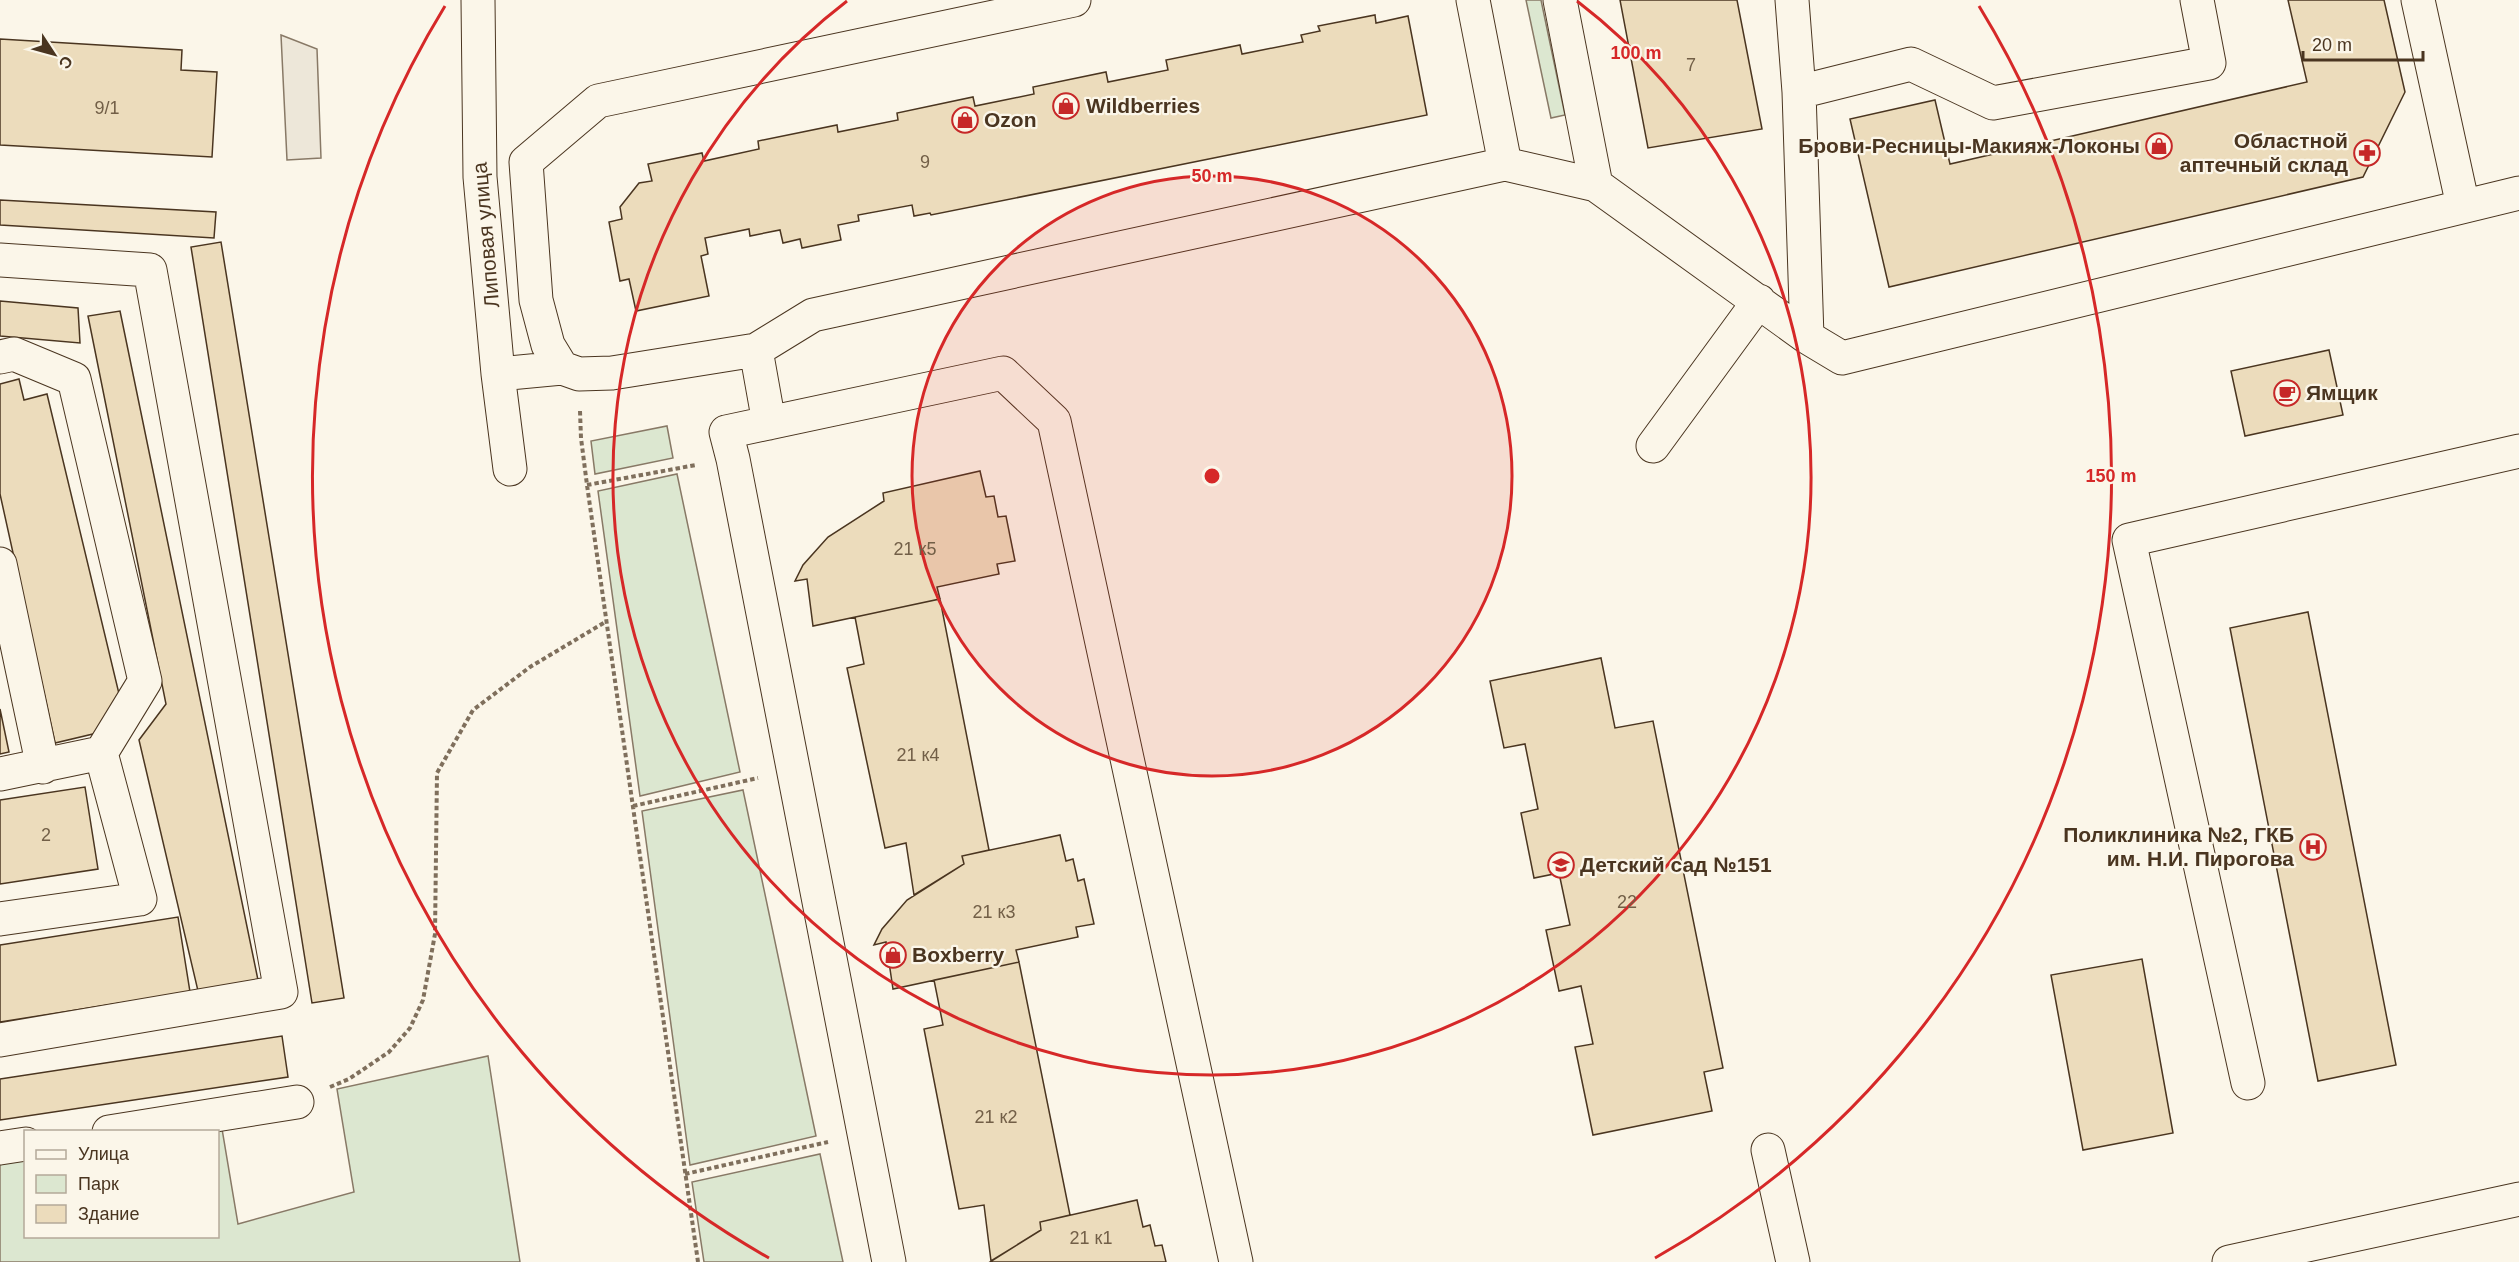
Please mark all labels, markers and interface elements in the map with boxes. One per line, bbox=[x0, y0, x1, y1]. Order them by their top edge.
north arrow bbox=[24, 24, 84, 84]
scale bar bbox=[2303, 24, 2423, 62]
text: 20 m bbox=[2312, 35, 2352, 55]
text: 100 m bbox=[1610, 43, 1662, 63]
text: С bbox=[55, 53, 76, 73]
house number: 7 bbox=[1686, 55, 1696, 75]
shop icon: Wildberries bbox=[1051, 91, 1081, 121]
place label: Wildberries bbox=[1086, 94, 1200, 117]
house number: 9/1 bbox=[94, 98, 120, 118]
shop icon: Ozon bbox=[950, 105, 980, 135]
place label: Ozon bbox=[984, 108, 1037, 131]
place label: Областной аптечный склад bbox=[2180, 129, 2348, 176]
shop icon: Брови-Ресницы-Макияж-Локоны bbox=[2144, 131, 2174, 161]
place label: Брови-Ресницы-Макияж-Локоны bbox=[1798, 134, 2140, 157]
pharmacy icon: Областной аптечный склад bbox=[2352, 138, 2382, 168]
house number: 9 bbox=[920, 152, 930, 172]
street label: Липовая улица bbox=[468, 161, 503, 309]
text: 50 m bbox=[1191, 166, 1233, 186]
cafe icon: Ямщик bbox=[2272, 378, 2302, 408]
place label: Ямщик bbox=[2306, 381, 2378, 404]
centre of rings bbox=[1202, 466, 1222, 486]
text: 150 m bbox=[2085, 466, 2137, 486]
house number: 21 к5 bbox=[894, 539, 936, 559]
house number: 21 к4 bbox=[897, 745, 939, 765]
place label: Поликлиника №2, ГКБ им. Н.И. Пирогова bbox=[2063, 823, 2294, 870]
house number: 2 bbox=[41, 825, 51, 845]
hospital icon: Поликлиника №2, ГКБ им. Н.И. Пирогова bbox=[2298, 832, 2328, 862]
school or university icon: Детский сад №151 bbox=[1546, 850, 1576, 880]
place label: Детский сад №151 bbox=[1580, 853, 1772, 876]
house number: 22 bbox=[1617, 892, 1637, 912]
house number: 21 к3 bbox=[973, 902, 1015, 922]
shop icon: Boxberry bbox=[878, 940, 908, 970]
place label: Boxberry bbox=[912, 943, 1005, 966]
house number: 21 к2 bbox=[975, 1107, 1017, 1127]
legend bbox=[24, 1130, 219, 1238]
text: Улица bbox=[78, 1144, 130, 1164]
text: Парк bbox=[78, 1174, 119, 1194]
text: Здание bbox=[78, 1204, 139, 1224]
house number: 21 к1 bbox=[1070, 1228, 1112, 1248]

